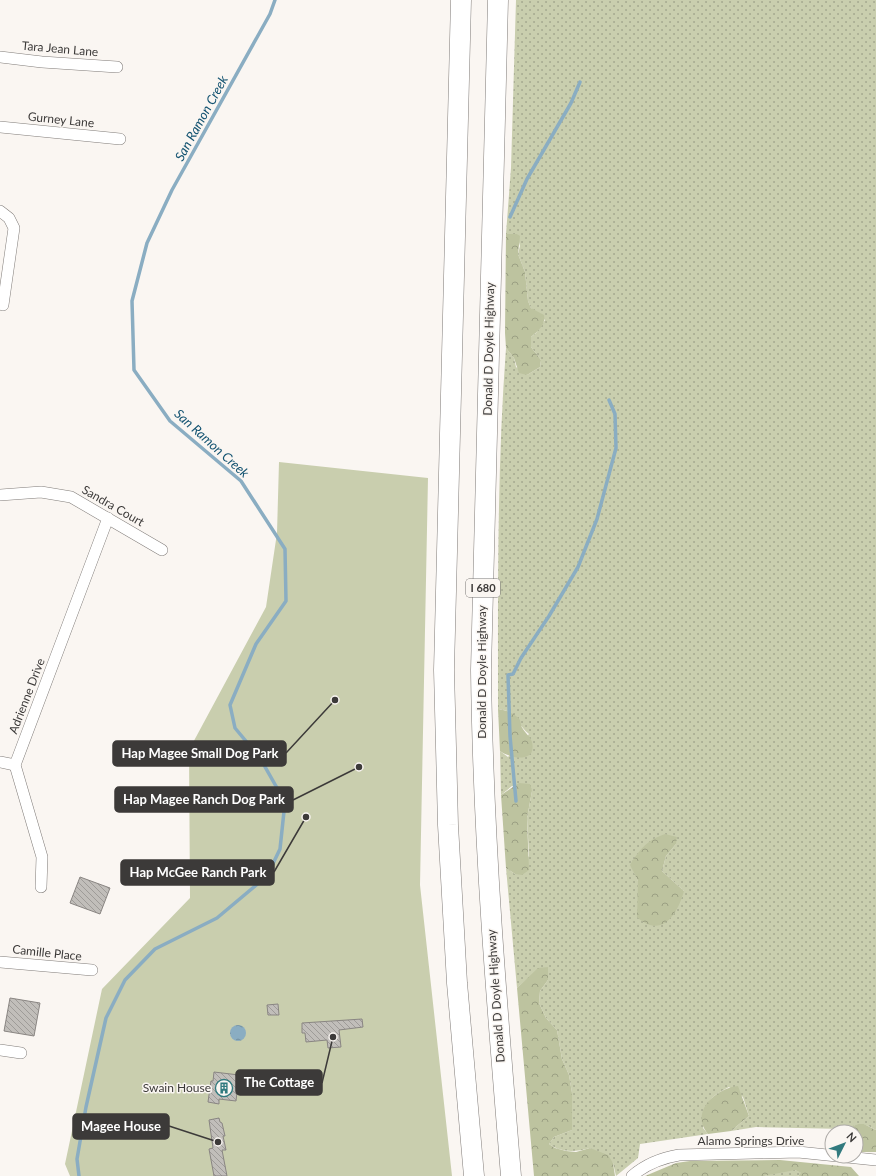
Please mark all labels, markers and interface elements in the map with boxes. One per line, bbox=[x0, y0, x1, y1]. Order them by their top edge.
street label: Tara Jean Lane bbox=[21, 38, 99, 59]
water label: San Ramon Creek bbox=[171, 72, 231, 163]
street label: Gurney Lane bbox=[27, 109, 95, 130]
street label: Donald D Doyle Highway bbox=[480, 281, 497, 416]
water label: San Ramon Creek bbox=[171, 405, 253, 481]
street label: Sandra Court bbox=[80, 482, 148, 530]
road number: I 680 bbox=[466, 579, 500, 597]
street label: Donald D Doyle Highway bbox=[474, 604, 489, 739]
street label: Adrienne Drive bbox=[5, 656, 48, 736]
callout: Hap Magee Small Dog Park bbox=[113, 741, 286, 766]
text: Hap Magee Small Dog Park bbox=[121, 745, 279, 761]
callout: Hap Magee Ranch Dog Park bbox=[115, 787, 293, 812]
text: Hap Magee Ranch Dog Park bbox=[123, 791, 285, 807]
callout: Hap McGee Ranch Park bbox=[121, 860, 274, 885]
text: Hap McGee Ranch Park bbox=[130, 864, 266, 880]
street label: Donald D Doyle Highway bbox=[483, 928, 508, 1063]
street label: Camille Place bbox=[12, 941, 83, 964]
callout: The Cottage bbox=[236, 1070, 322, 1095]
text: The Cottage bbox=[244, 1074, 314, 1090]
building icon: Swain House bbox=[214, 1078, 234, 1098]
place label: Swain House bbox=[143, 1080, 211, 1095]
callout: Magee House bbox=[73, 1114, 169, 1139]
text: Magee House bbox=[81, 1118, 161, 1134]
north arrow bbox=[824, 1124, 864, 1164]
text: N bbox=[844, 1129, 859, 1144]
street label: Alamo Springs Drive bbox=[698, 1133, 804, 1148]

